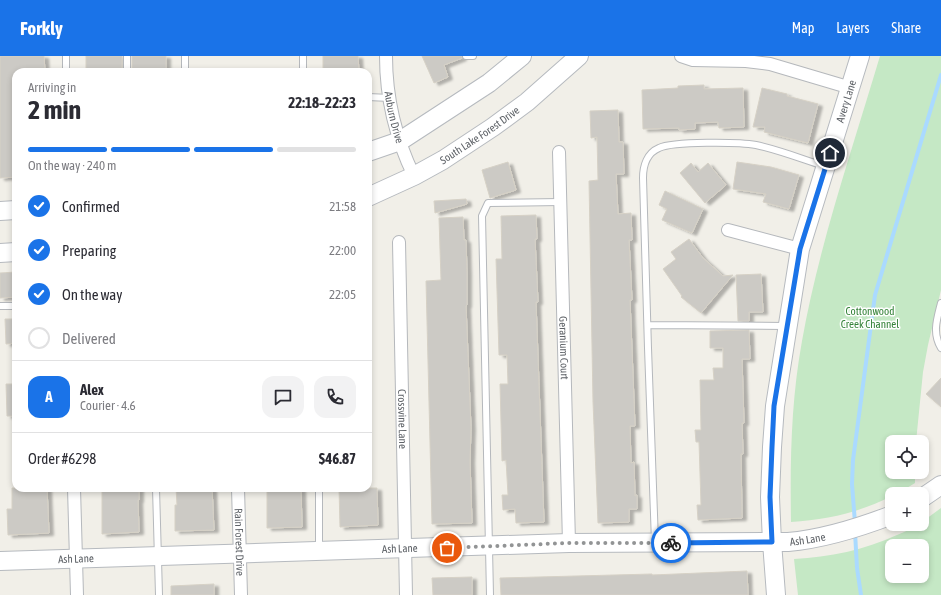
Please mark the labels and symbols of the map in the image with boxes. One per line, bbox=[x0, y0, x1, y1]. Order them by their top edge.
street label: Avery Lane bbox=[834, 79, 858, 124]
street label: Auburn Drive bbox=[382, 91, 406, 145]
street label: South Lake Forest Drive bbox=[438, 104, 522, 166]
pin bbox=[813, 136, 847, 170]
park label: Cottonwood Creek Channel bbox=[841, 305, 899, 330]
street label: Geranium Court bbox=[557, 316, 571, 380]
street label: Crossvine Lane bbox=[396, 389, 409, 449]
street label: Rain Forest Drive bbox=[233, 508, 246, 576]
courier bbox=[651, 523, 691, 563]
street label: Ash Lane bbox=[789, 530, 826, 548]
pin bbox=[430, 531, 464, 565]
street label: Ash Lane bbox=[382, 542, 418, 555]
street label: Ash Lane bbox=[58, 552, 94, 565]

